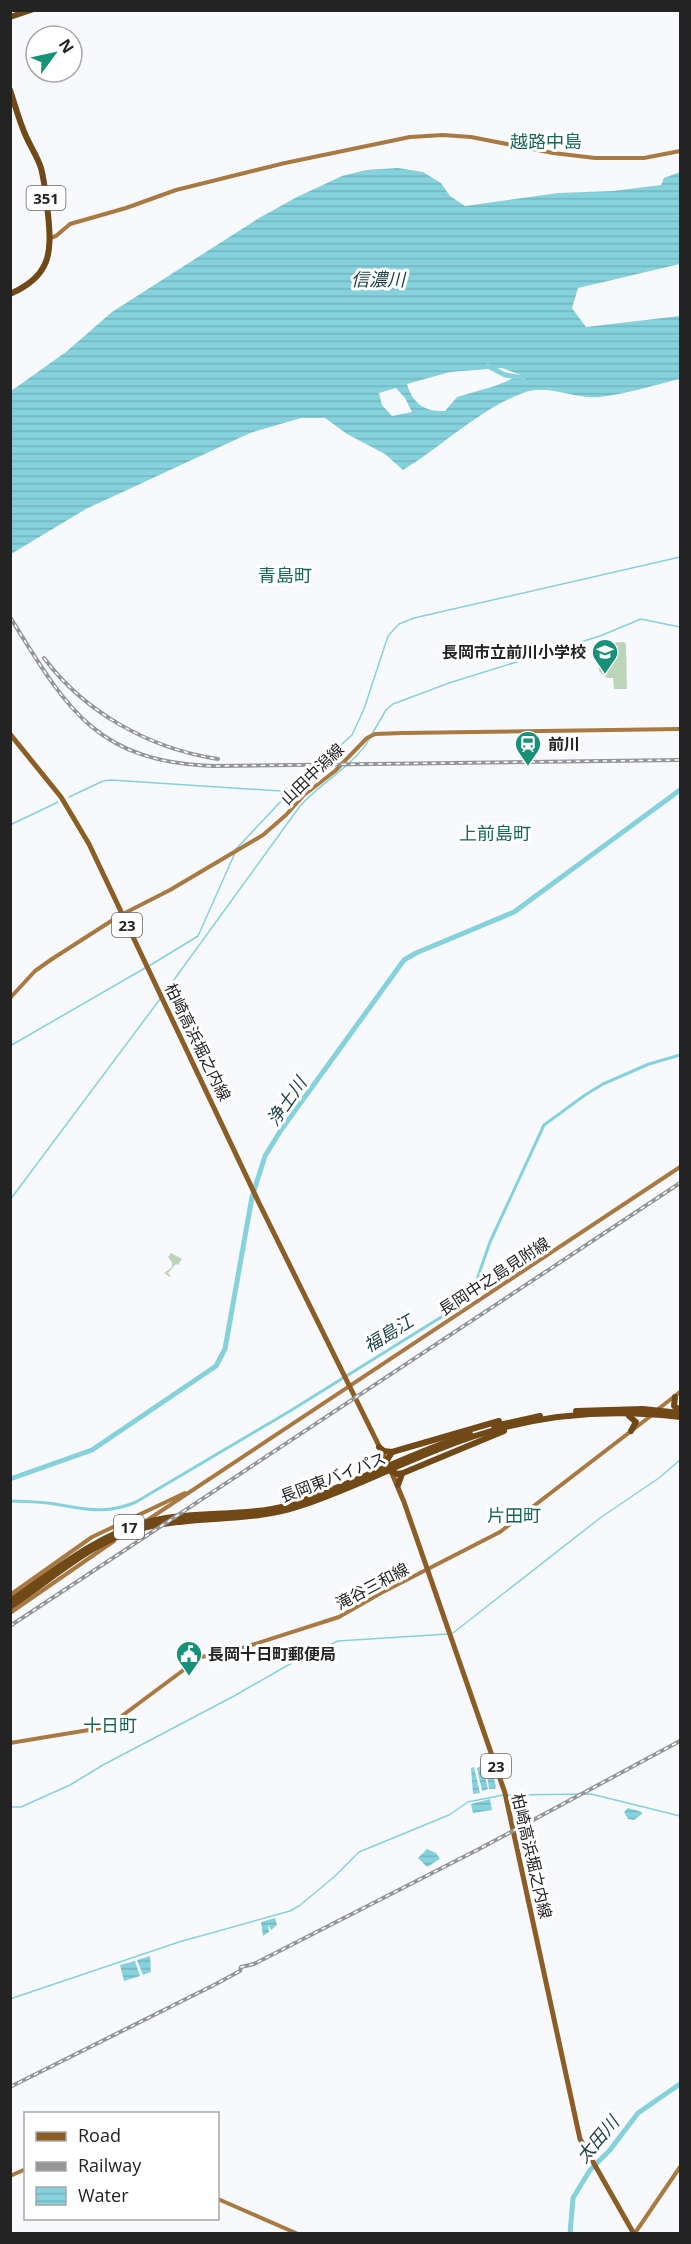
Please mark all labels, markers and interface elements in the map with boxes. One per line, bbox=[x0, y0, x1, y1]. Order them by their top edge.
north arrow bbox=[24, 24, 84, 84]
text: N bbox=[54, 34, 79, 57]
district label: 越路中島 bbox=[510, 129, 582, 153]
road number: 351 bbox=[26, 186, 66, 210]
water label: 信濃川 bbox=[351, 267, 407, 291]
district label: 青島町 bbox=[258, 563, 312, 587]
school or university icon: 長岡市立前川小学校 bbox=[590, 637, 620, 675]
place label: 長岡市立前川小学校 bbox=[442, 641, 586, 663]
station icon: 前川 bbox=[513, 729, 543, 767]
place label: 前川 bbox=[548, 733, 580, 755]
street label: 山田中潟線 bbox=[276, 738, 348, 810]
district label: 上前島町 bbox=[459, 821, 531, 845]
road number: 23 bbox=[112, 913, 142, 937]
street label: 柏崎高浜堀之内線 bbox=[160, 980, 236, 1104]
water label: 浄土川 bbox=[261, 1070, 312, 1130]
street label: 長岡中之島見附線 bbox=[434, 1232, 554, 1320]
water label: 福島江 bbox=[359, 1308, 419, 1357]
street label: 長岡東バイパス bbox=[277, 1447, 389, 1507]
district label: 片田町 bbox=[487, 1503, 541, 1527]
road number: 17 bbox=[114, 1515, 144, 1539]
street label: 滝谷三和線 bbox=[332, 1558, 412, 1614]
public building icon: 長岡十日町郵便局 bbox=[174, 1639, 204, 1677]
place label: 長岡十日町郵便局 bbox=[208, 1643, 336, 1665]
district label: 十日町 bbox=[83, 1713, 137, 1737]
road number: 23 bbox=[481, 1754, 511, 1778]
street label: 柏崎高浜堀之内線 bbox=[507, 1791, 557, 1921]
water label: 太田川 bbox=[570, 2109, 625, 2167]
legend bbox=[24, 2112, 219, 2220]
text: Road bbox=[78, 2123, 121, 2147]
text: Railway bbox=[78, 2153, 142, 2177]
text: Water bbox=[78, 2183, 129, 2207]

